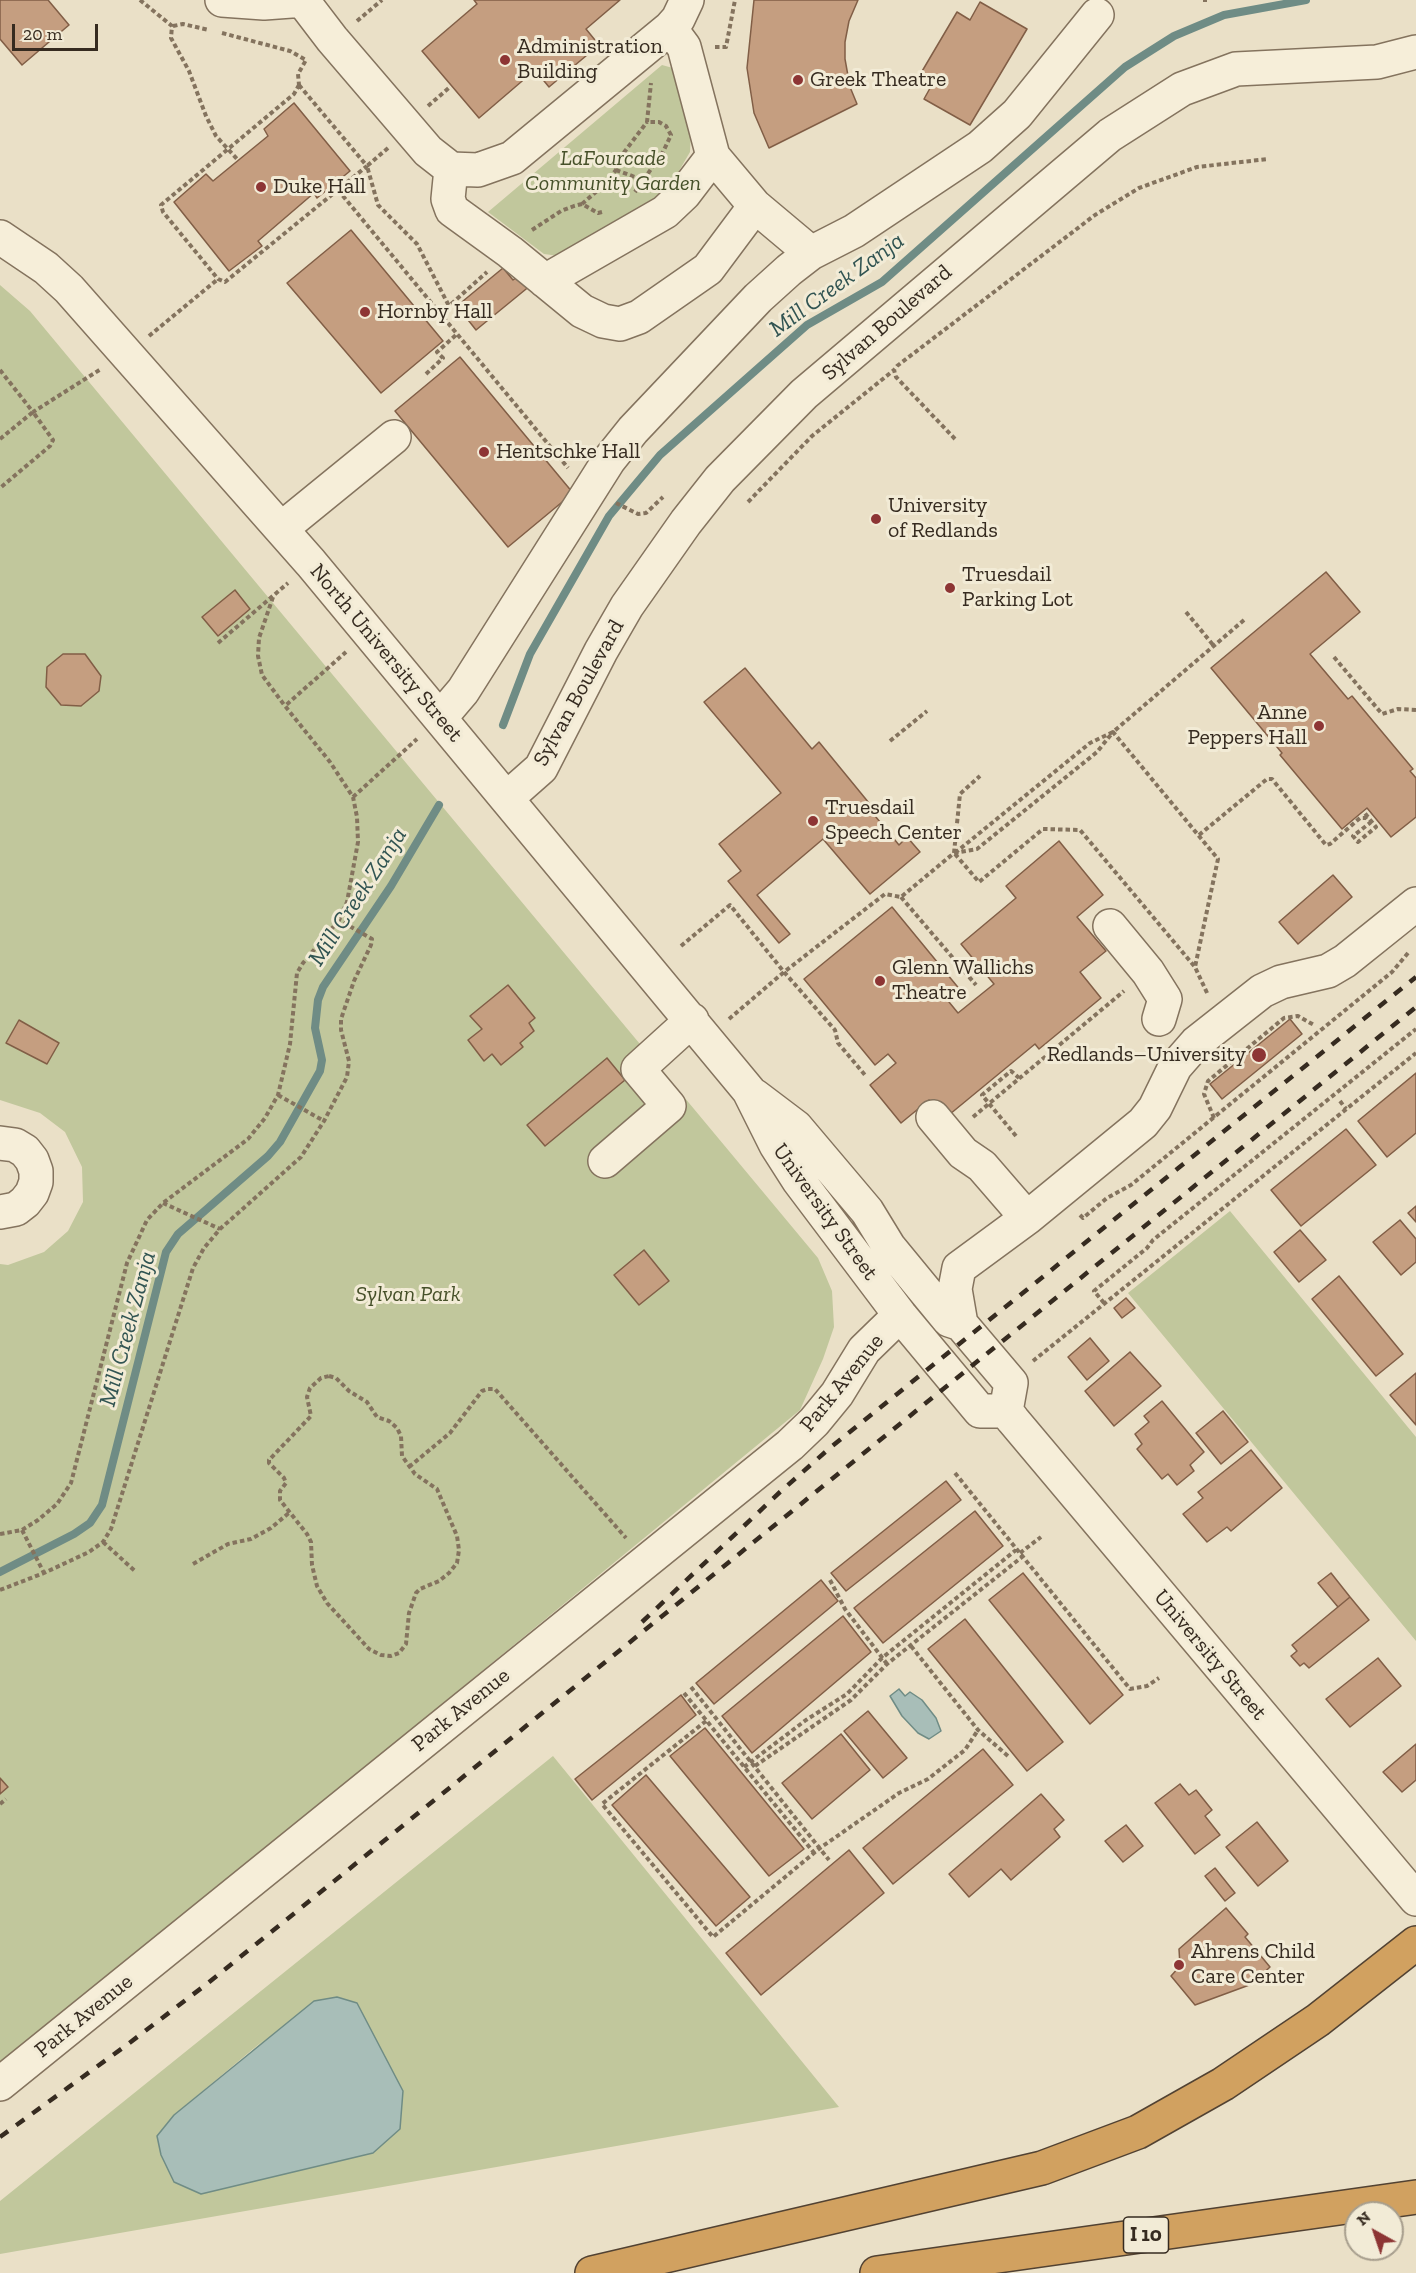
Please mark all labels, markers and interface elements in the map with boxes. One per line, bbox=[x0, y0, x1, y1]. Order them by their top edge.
scale bar bbox=[15, 12, 100, 50]
text: 20 m bbox=[23, 23, 62, 45]
place label: Administration Building bbox=[517, 34, 663, 86]
marker: Administration Building bbox=[498, 53, 512, 67]
place label: Greek Theatre bbox=[810, 67, 946, 93]
marker: Greek Theatre bbox=[791, 73, 805, 87]
park label: LaFourcade Community Garden bbox=[525, 146, 701, 198]
place label: Duke Hall bbox=[273, 174, 366, 200]
marker: Duke Hall bbox=[254, 180, 268, 194]
water label: Mill Creek Zanja bbox=[764, 227, 910, 343]
street label: Sylvan Boulevard bbox=[817, 259, 957, 387]
place label: Hornby Hall bbox=[377, 299, 493, 325]
marker: Hornby Hall bbox=[358, 305, 372, 319]
place label: Hentschke Hall bbox=[496, 439, 640, 465]
marker: Hentschke Hall bbox=[477, 445, 491, 459]
place label: University of Redlands bbox=[888, 493, 998, 544]
marker: University of Redlands bbox=[869, 512, 883, 526]
street label: North University Street bbox=[304, 559, 468, 747]
place label: Truesdail Parking Lot bbox=[962, 562, 1073, 614]
marker: Truesdail Parking Lot bbox=[943, 581, 957, 595]
street label: Sylvan Boulevard bbox=[528, 615, 630, 771]
place label: Anne Peppers Hall bbox=[1187, 700, 1307, 752]
marker: Anne Peppers Hall bbox=[1312, 719, 1326, 733]
place label: Truesdail Speech Center bbox=[825, 795, 962, 846]
marker: Truesdail Speech Center bbox=[806, 814, 820, 828]
water label: Mill Creek Zanja bbox=[303, 822, 413, 972]
place label: Glenn Wallichs Theatre bbox=[892, 955, 1034, 1006]
marker: Glenn Wallichs Theatre bbox=[873, 974, 887, 988]
place label: Redlands–University bbox=[1047, 1042, 1246, 1068]
marker: Redlands–University bbox=[1250, 1046, 1268, 1064]
street label: University Street bbox=[767, 1139, 883, 1285]
water label: Mill Creek Zanja bbox=[93, 1248, 163, 1410]
park label: Sylvan Park bbox=[356, 1282, 460, 1308]
street label: Park Avenue bbox=[794, 1329, 890, 1437]
street label: University Street bbox=[1148, 1584, 1272, 1726]
street label: Park Avenue bbox=[407, 1662, 515, 1758]
place label: Ahrens Child Care Center bbox=[1191, 1939, 1315, 1990]
marker: Ahrens Child Care Center bbox=[1172, 1958, 1186, 1972]
street label: Park Avenue bbox=[30, 1968, 138, 2064]
north arrow bbox=[1344, 2201, 1404, 2261]
text: N bbox=[1353, 2207, 1374, 2230]
road number: I 10 bbox=[1124, 2217, 1168, 2253]

